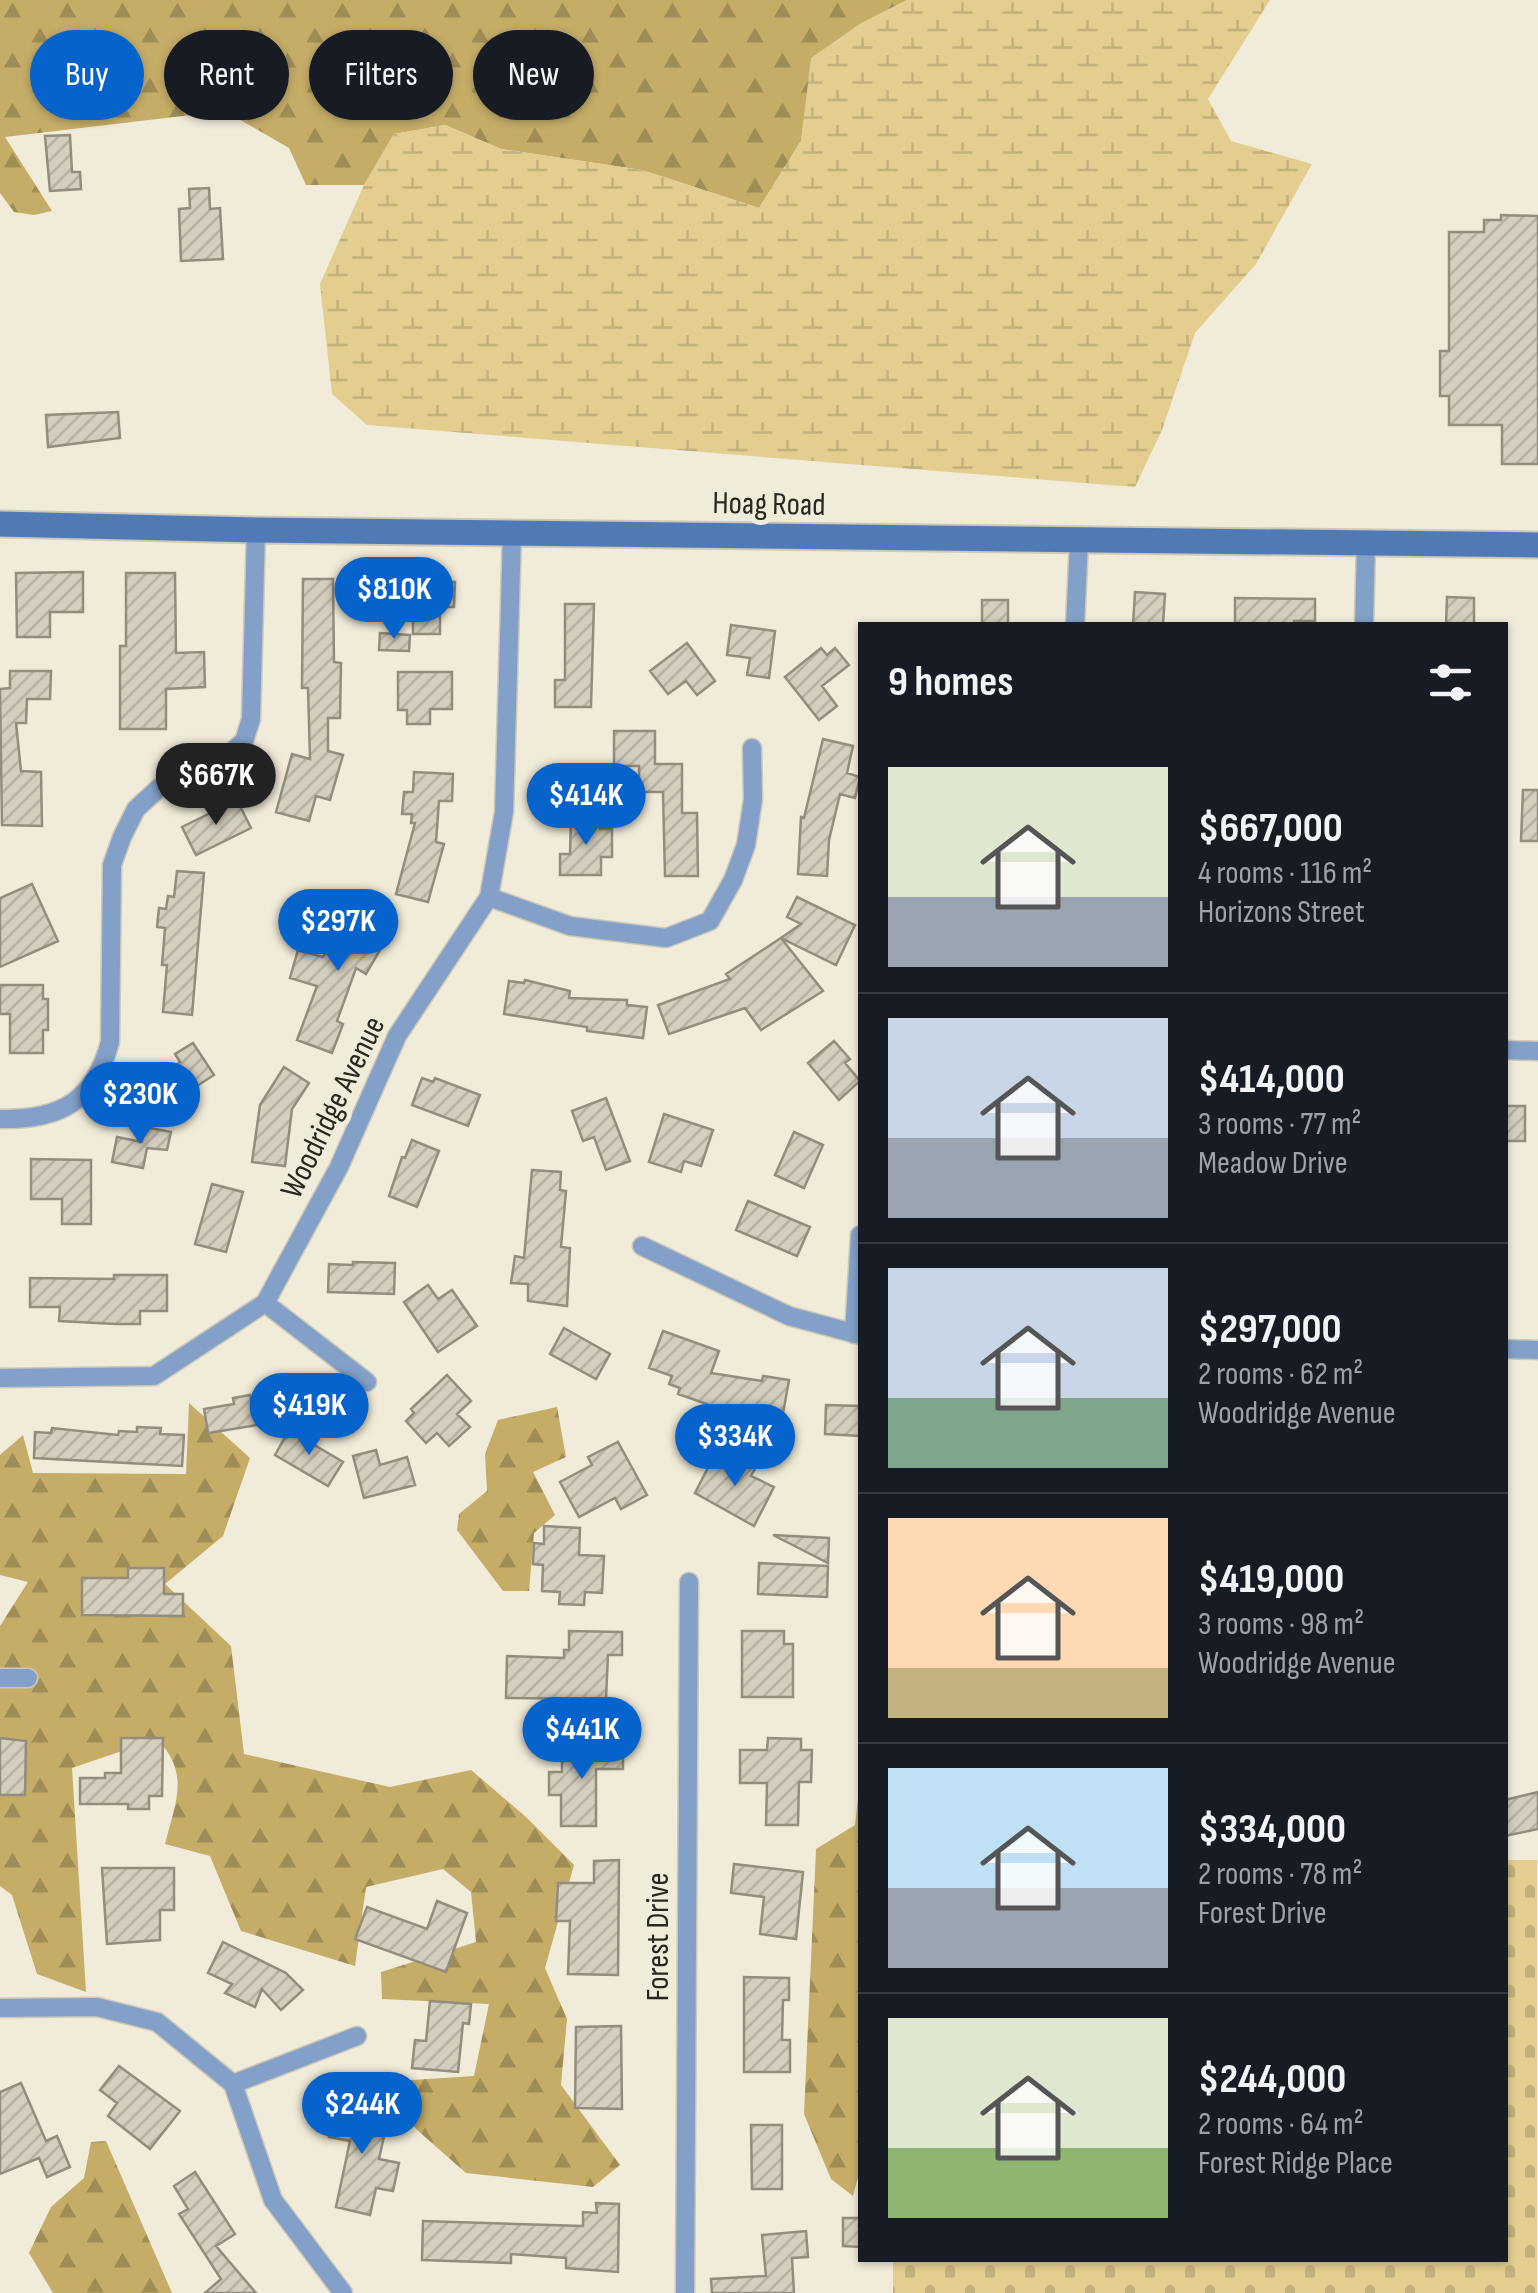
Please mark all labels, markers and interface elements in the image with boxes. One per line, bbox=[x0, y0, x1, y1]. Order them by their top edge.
chip: Buy bbox=[30, 30, 144, 120]
chip: Rent bbox=[164, 30, 289, 120]
chip: Filters bbox=[309, 30, 453, 120]
chip: New bbox=[473, 30, 594, 120]
street label: Hoag Road bbox=[712, 484, 826, 525]
pin: $810K bbox=[324, 557, 464, 642]
text: $810K bbox=[356, 570, 432, 609]
icon: filters bbox=[1423, 655, 1478, 710]
text: 9 homes bbox=[888, 657, 1013, 708]
pin: $667K bbox=[146, 743, 286, 828]
text: $667K bbox=[178, 756, 254, 795]
pin: $414K bbox=[516, 763, 656, 848]
text: $414K bbox=[549, 776, 623, 815]
text: $667,000 bbox=[1198, 803, 1343, 854]
icon: home bbox=[968, 807, 1088, 927]
text: 4 rooms · 116 m² bbox=[1198, 854, 1372, 893]
pin: $297K bbox=[268, 889, 408, 974]
text: Horizons Street bbox=[1198, 893, 1365, 932]
text: $297K bbox=[300, 902, 376, 941]
street label: Woodridge Avenue bbox=[273, 1010, 394, 1205]
text: $414,000 bbox=[1198, 1054, 1345, 1105]
icon: home bbox=[968, 1058, 1088, 1178]
pin: $230K bbox=[70, 1062, 210, 1147]
text: $230K bbox=[102, 1075, 178, 1114]
text: 3 rooms · 77 m² bbox=[1198, 1105, 1362, 1144]
text: Meadow Drive bbox=[1198, 1144, 1348, 1183]
text: $297,000 bbox=[1198, 1304, 1341, 1355]
icon: home bbox=[968, 1308, 1088, 1428]
text: 2 rooms · 62 m² bbox=[1198, 1355, 1363, 1394]
pin: $419K bbox=[239, 1373, 379, 1458]
text: $419K bbox=[272, 1386, 346, 1425]
text: Woodridge Avenue bbox=[1198, 1394, 1396, 1433]
pin: $334K bbox=[665, 1404, 805, 1489]
text: $334K bbox=[697, 1417, 773, 1456]
text: $419,000 bbox=[1198, 1554, 1344, 1605]
icon: home bbox=[968, 1558, 1088, 1678]
text: 3 rooms · 98 m² bbox=[1198, 1605, 1364, 1644]
text: Woodridge Avenue bbox=[1198, 1644, 1396, 1683]
pin: $441K bbox=[512, 1697, 652, 1782]
text: $441K bbox=[545, 1710, 620, 1749]
text: $334,000 bbox=[1198, 1804, 1346, 1855]
icon: home bbox=[968, 1808, 1088, 1928]
text: 2 rooms · 78 m² bbox=[1198, 1855, 1362, 1894]
street label: Forest Drive bbox=[639, 1873, 678, 2001]
text: Forest Drive bbox=[1198, 1894, 1327, 1933]
text: $244,000 bbox=[1198, 2054, 1346, 2105]
icon: home bbox=[968, 2058, 1088, 2178]
pin: $244K bbox=[292, 2072, 432, 2157]
text: $244K bbox=[324, 2085, 400, 2124]
text: 2 rooms · 64 m² bbox=[1198, 2105, 1364, 2144]
text: Forest Ridge Place bbox=[1198, 2144, 1393, 2183]

